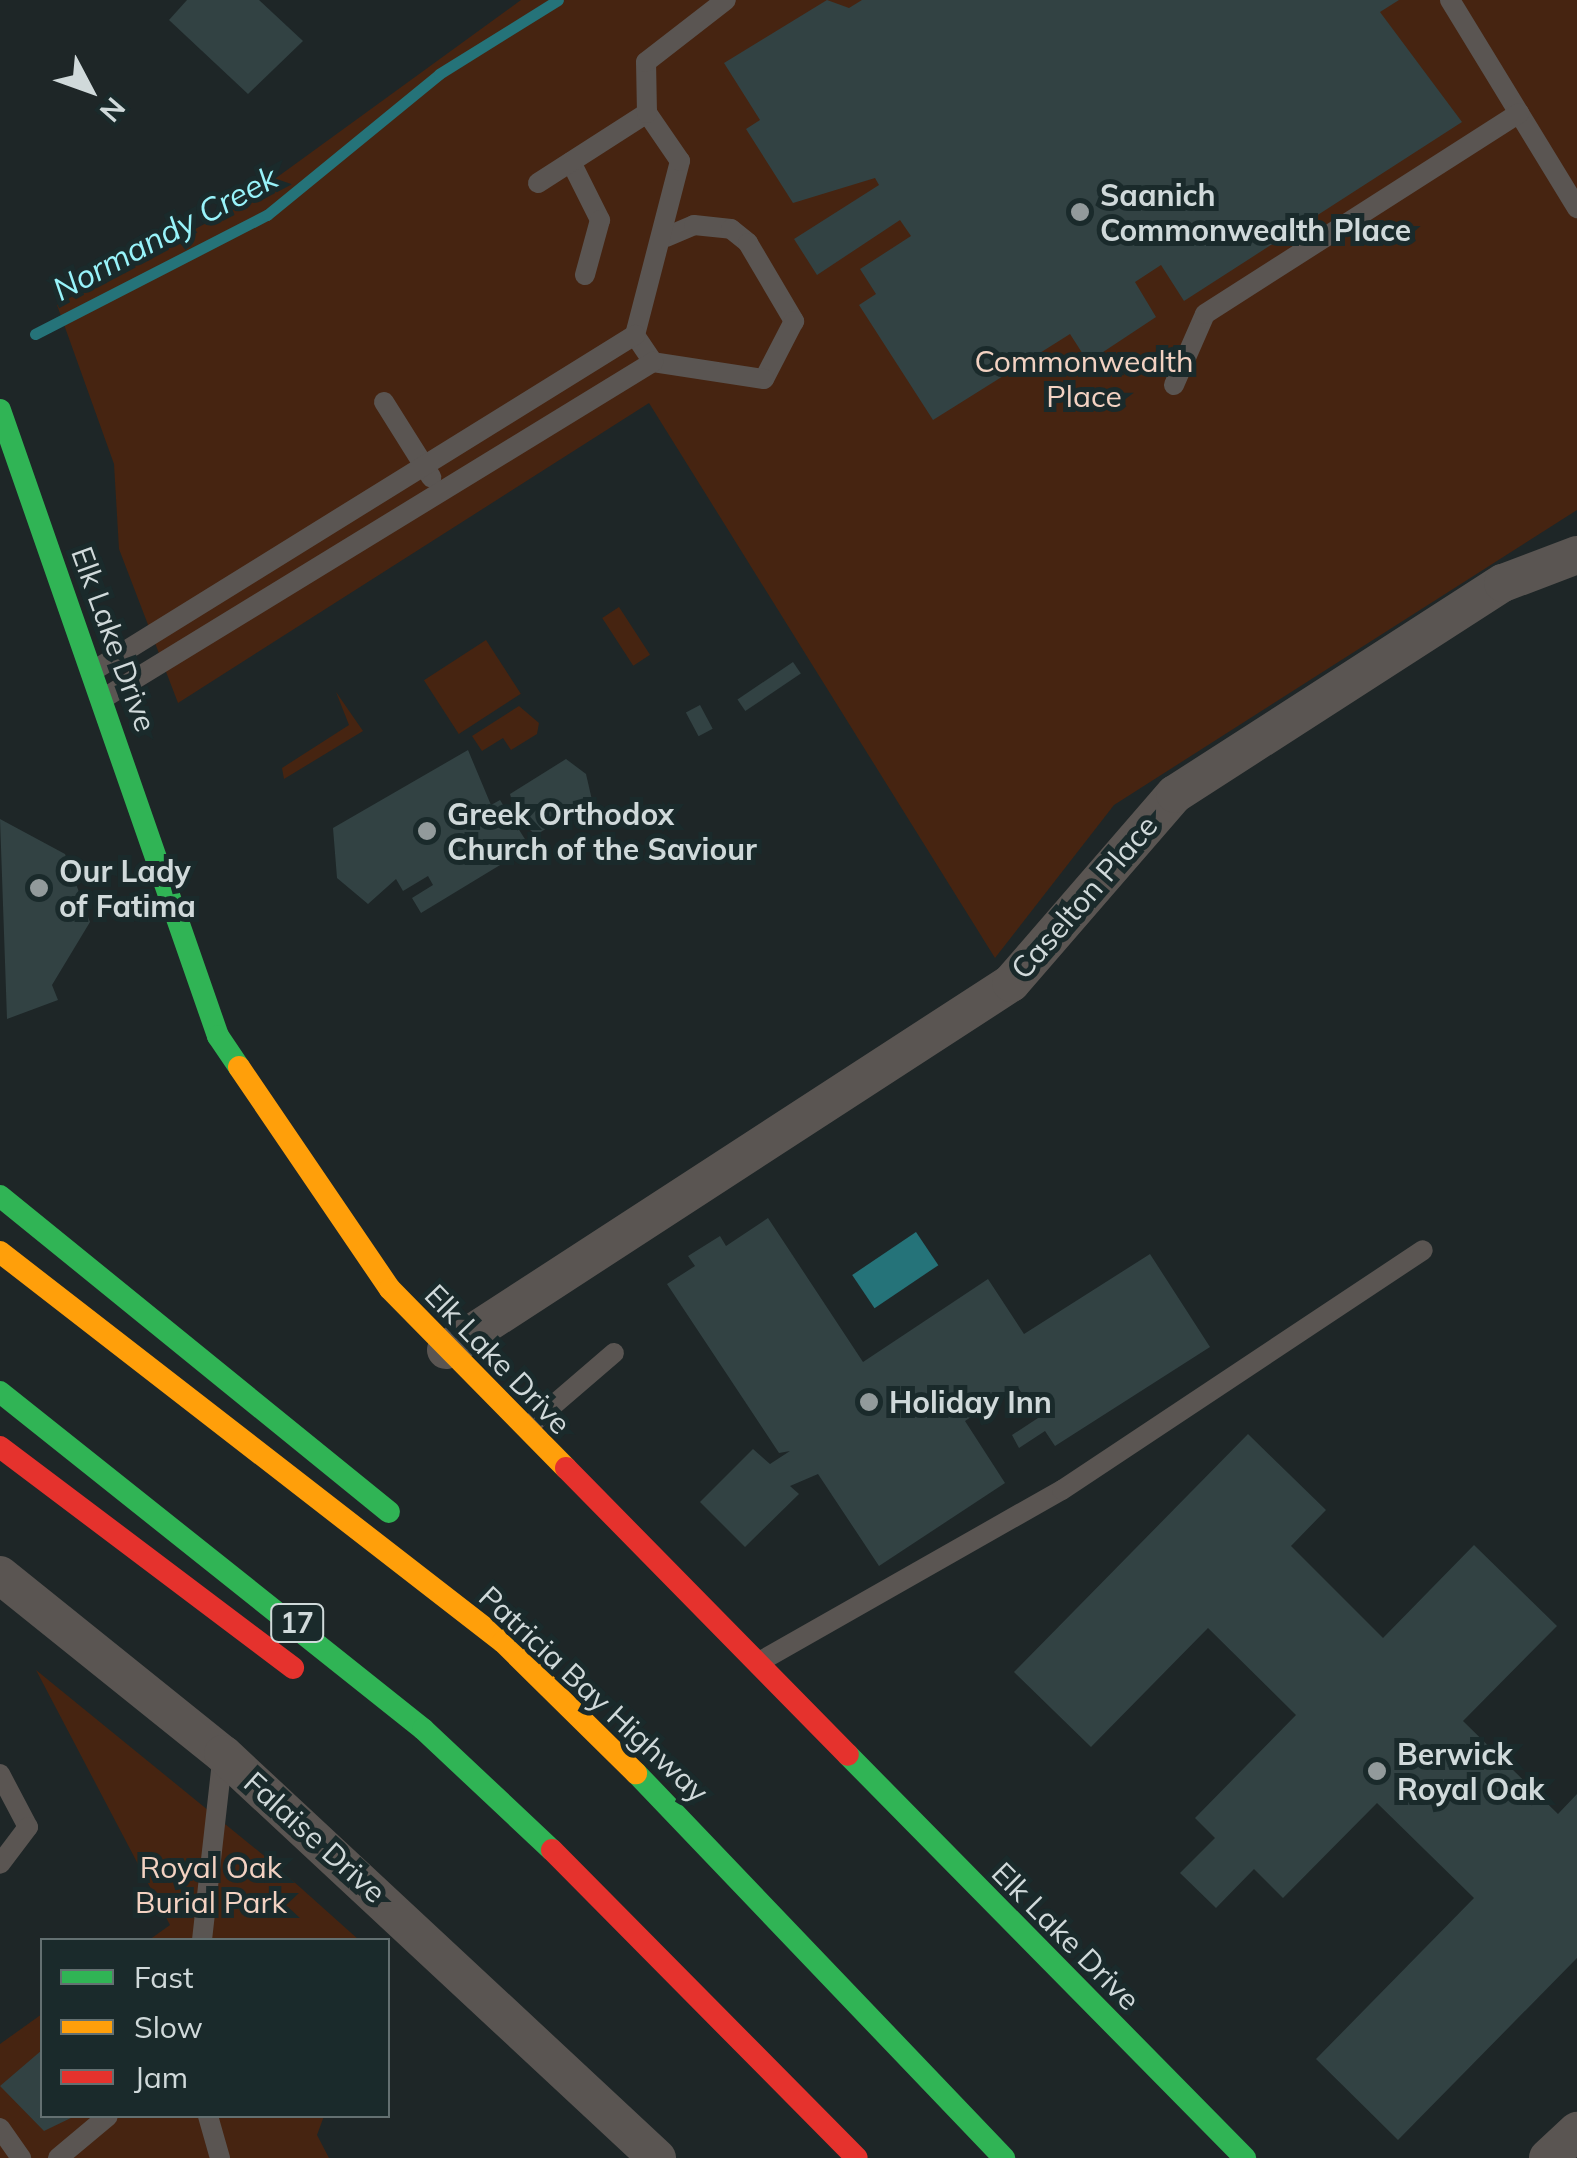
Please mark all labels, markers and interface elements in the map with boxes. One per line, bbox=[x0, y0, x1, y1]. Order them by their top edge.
north arrow bbox=[40, 40, 140, 140]
text: N bbox=[93, 91, 133, 129]
water label: Normandy Creek bbox=[46, 158, 284, 308]
place label: Saanich Commonwealth Place bbox=[1100, 177, 1411, 248]
marker: Saanich Commonwealth Place bbox=[1069, 201, 1091, 223]
park label: Commonwealth Place bbox=[974, 343, 1194, 414]
street label: Elk Lake Drive bbox=[64, 542, 164, 736]
place label: Greek Orthodox Church of the Saviour bbox=[447, 796, 757, 866]
street label: Caselton Place bbox=[1003, 808, 1165, 986]
marker: Greek Orthodox Church of the Saviour bbox=[416, 820, 438, 842]
place label: Our Lady of Fatima bbox=[59, 853, 196, 924]
marker: Our Lady of Fatima bbox=[28, 877, 50, 899]
street label: Elk Lake Drive bbox=[418, 1277, 578, 1441]
place label: Holiday Inn bbox=[889, 1384, 1052, 1420]
marker: Holiday Inn bbox=[858, 1391, 880, 1413]
street label: Patricia Bay Highway bbox=[472, 1578, 716, 1810]
road number: 17 bbox=[270, 1600, 324, 1646]
place label: Berwick Royal Oak bbox=[1397, 1736, 1545, 1806]
marker: Berwick Royal Oak bbox=[1366, 1760, 1388, 1782]
street label: Falaise Drive bbox=[237, 1764, 393, 1910]
park label: Royal Oak Burial Park bbox=[135, 1849, 287, 1920]
street label: Elk Lake Drive bbox=[985, 1855, 1147, 2017]
legend bbox=[40, 1938, 390, 2118]
text: Fast bbox=[134, 1958, 194, 1996]
text: Slow bbox=[134, 2008, 203, 2046]
text: Jam bbox=[134, 2058, 188, 2096]

